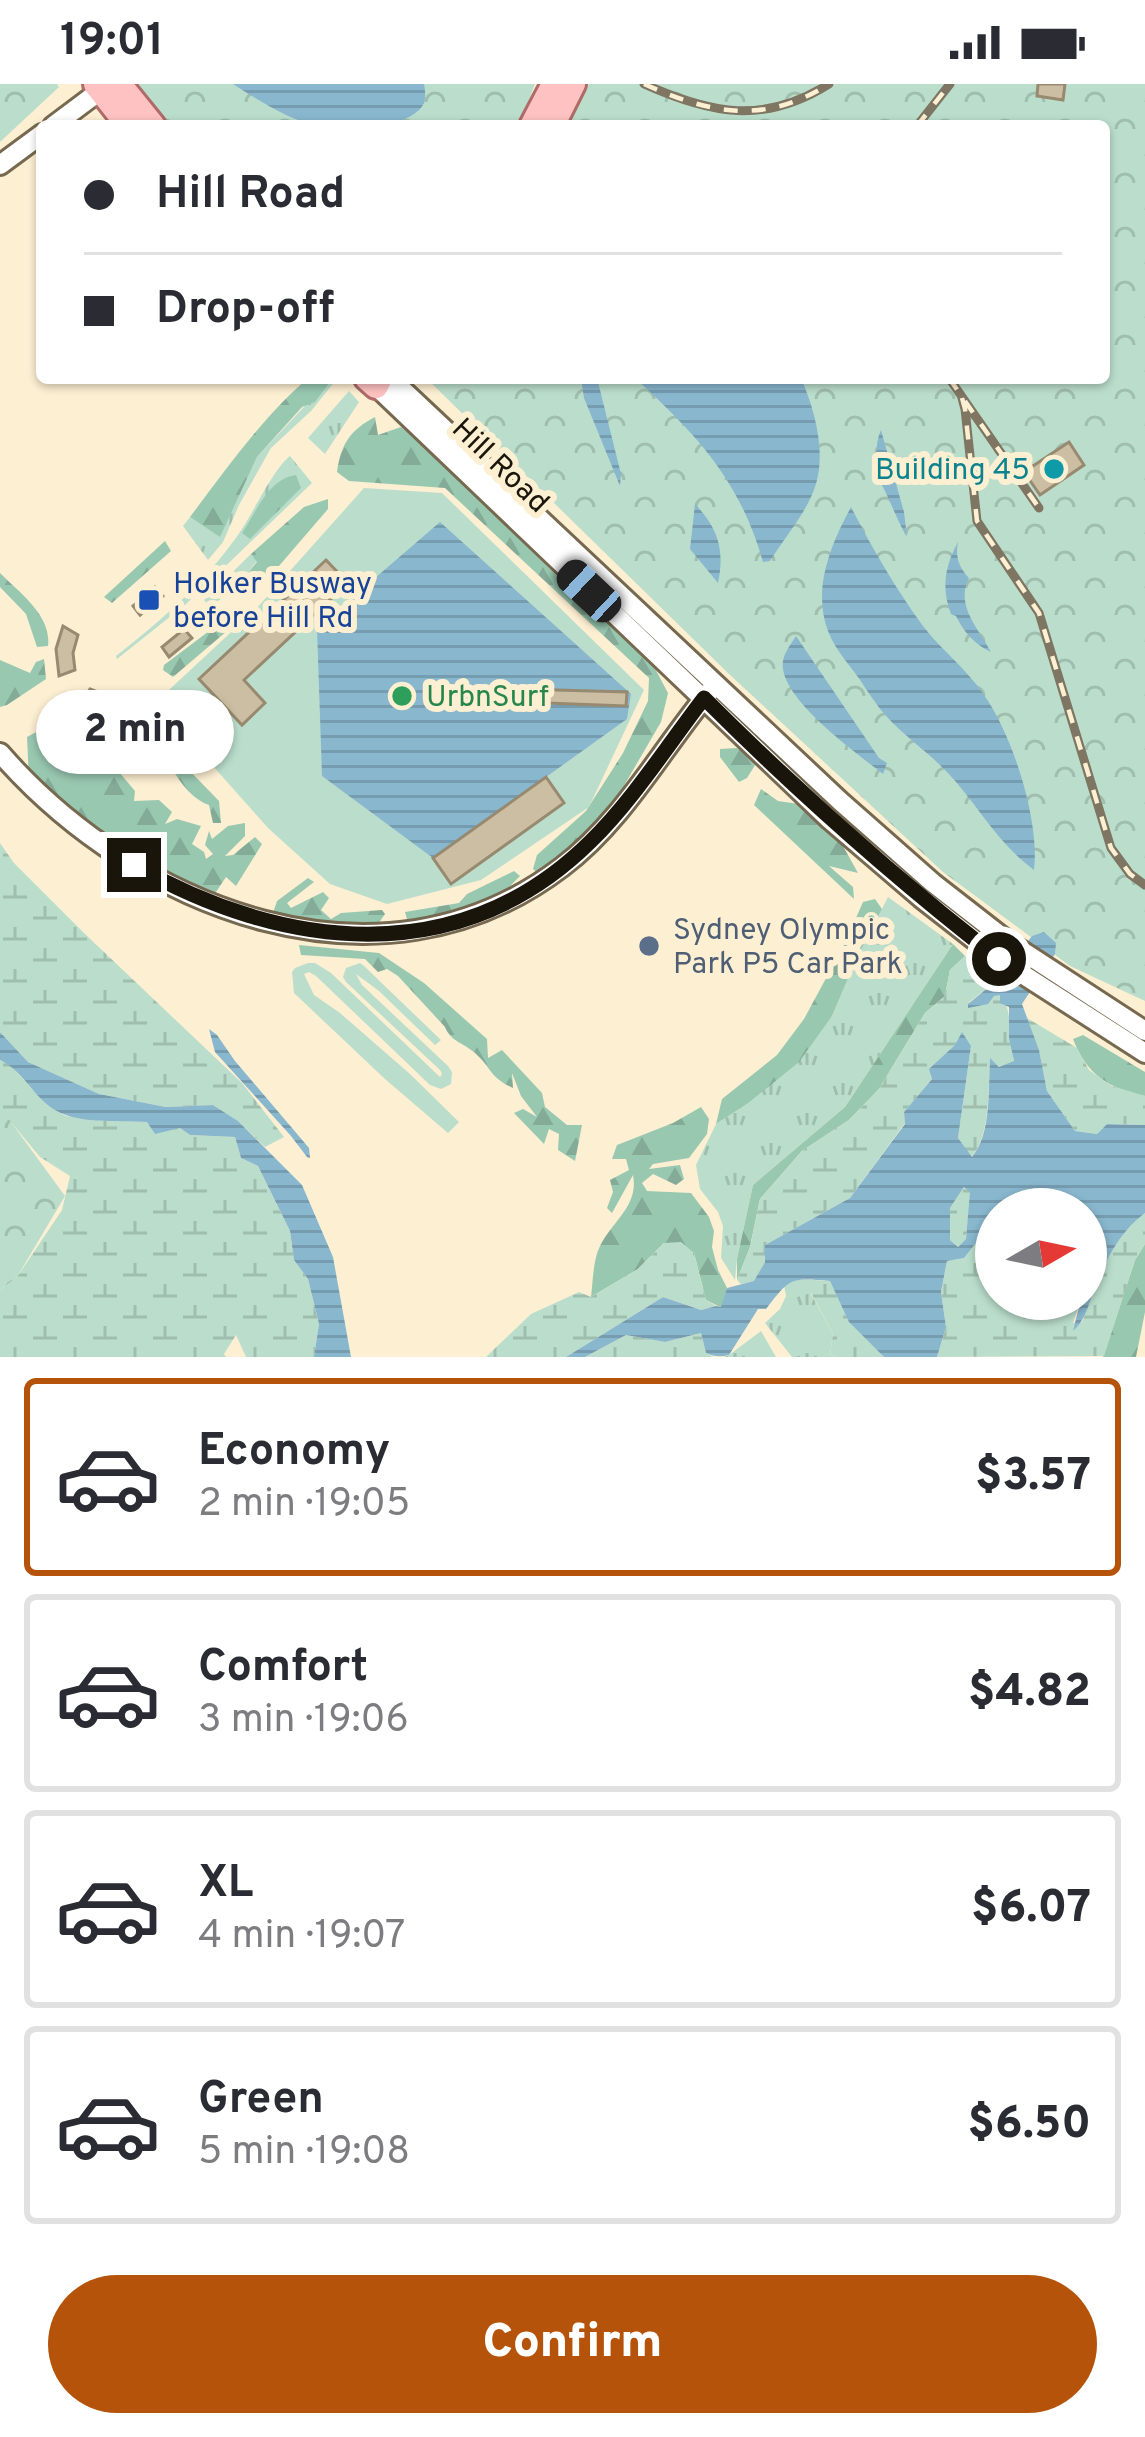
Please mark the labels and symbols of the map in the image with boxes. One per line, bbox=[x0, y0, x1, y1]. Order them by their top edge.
street label: Hill Road bbox=[443, 412, 556, 522]
place label: Building 45 bbox=[875, 453, 1030, 490]
marker: Building 45 bbox=[1041, 456, 1067, 482]
car bbox=[550, 553, 628, 629]
place label: Holker Busway before Hill Rd bbox=[173, 567, 372, 638]
marker: Holker Busway before Hill Rd bbox=[136, 587, 162, 613]
place label: UrbnSurf bbox=[426, 680, 549, 717]
marker: UrbnSurf bbox=[389, 683, 415, 709]
callout: 2 min bbox=[35, 691, 233, 775]
route end bbox=[107, 838, 161, 892]
place label: Sydney Olympic Park P5 Car Park bbox=[673, 913, 903, 984]
route start bbox=[972, 932, 1026, 986]
marker: Sydney Olympic Park P5 Car Park bbox=[636, 933, 662, 959]
north arrow bbox=[975, 1188, 1107, 1320]

